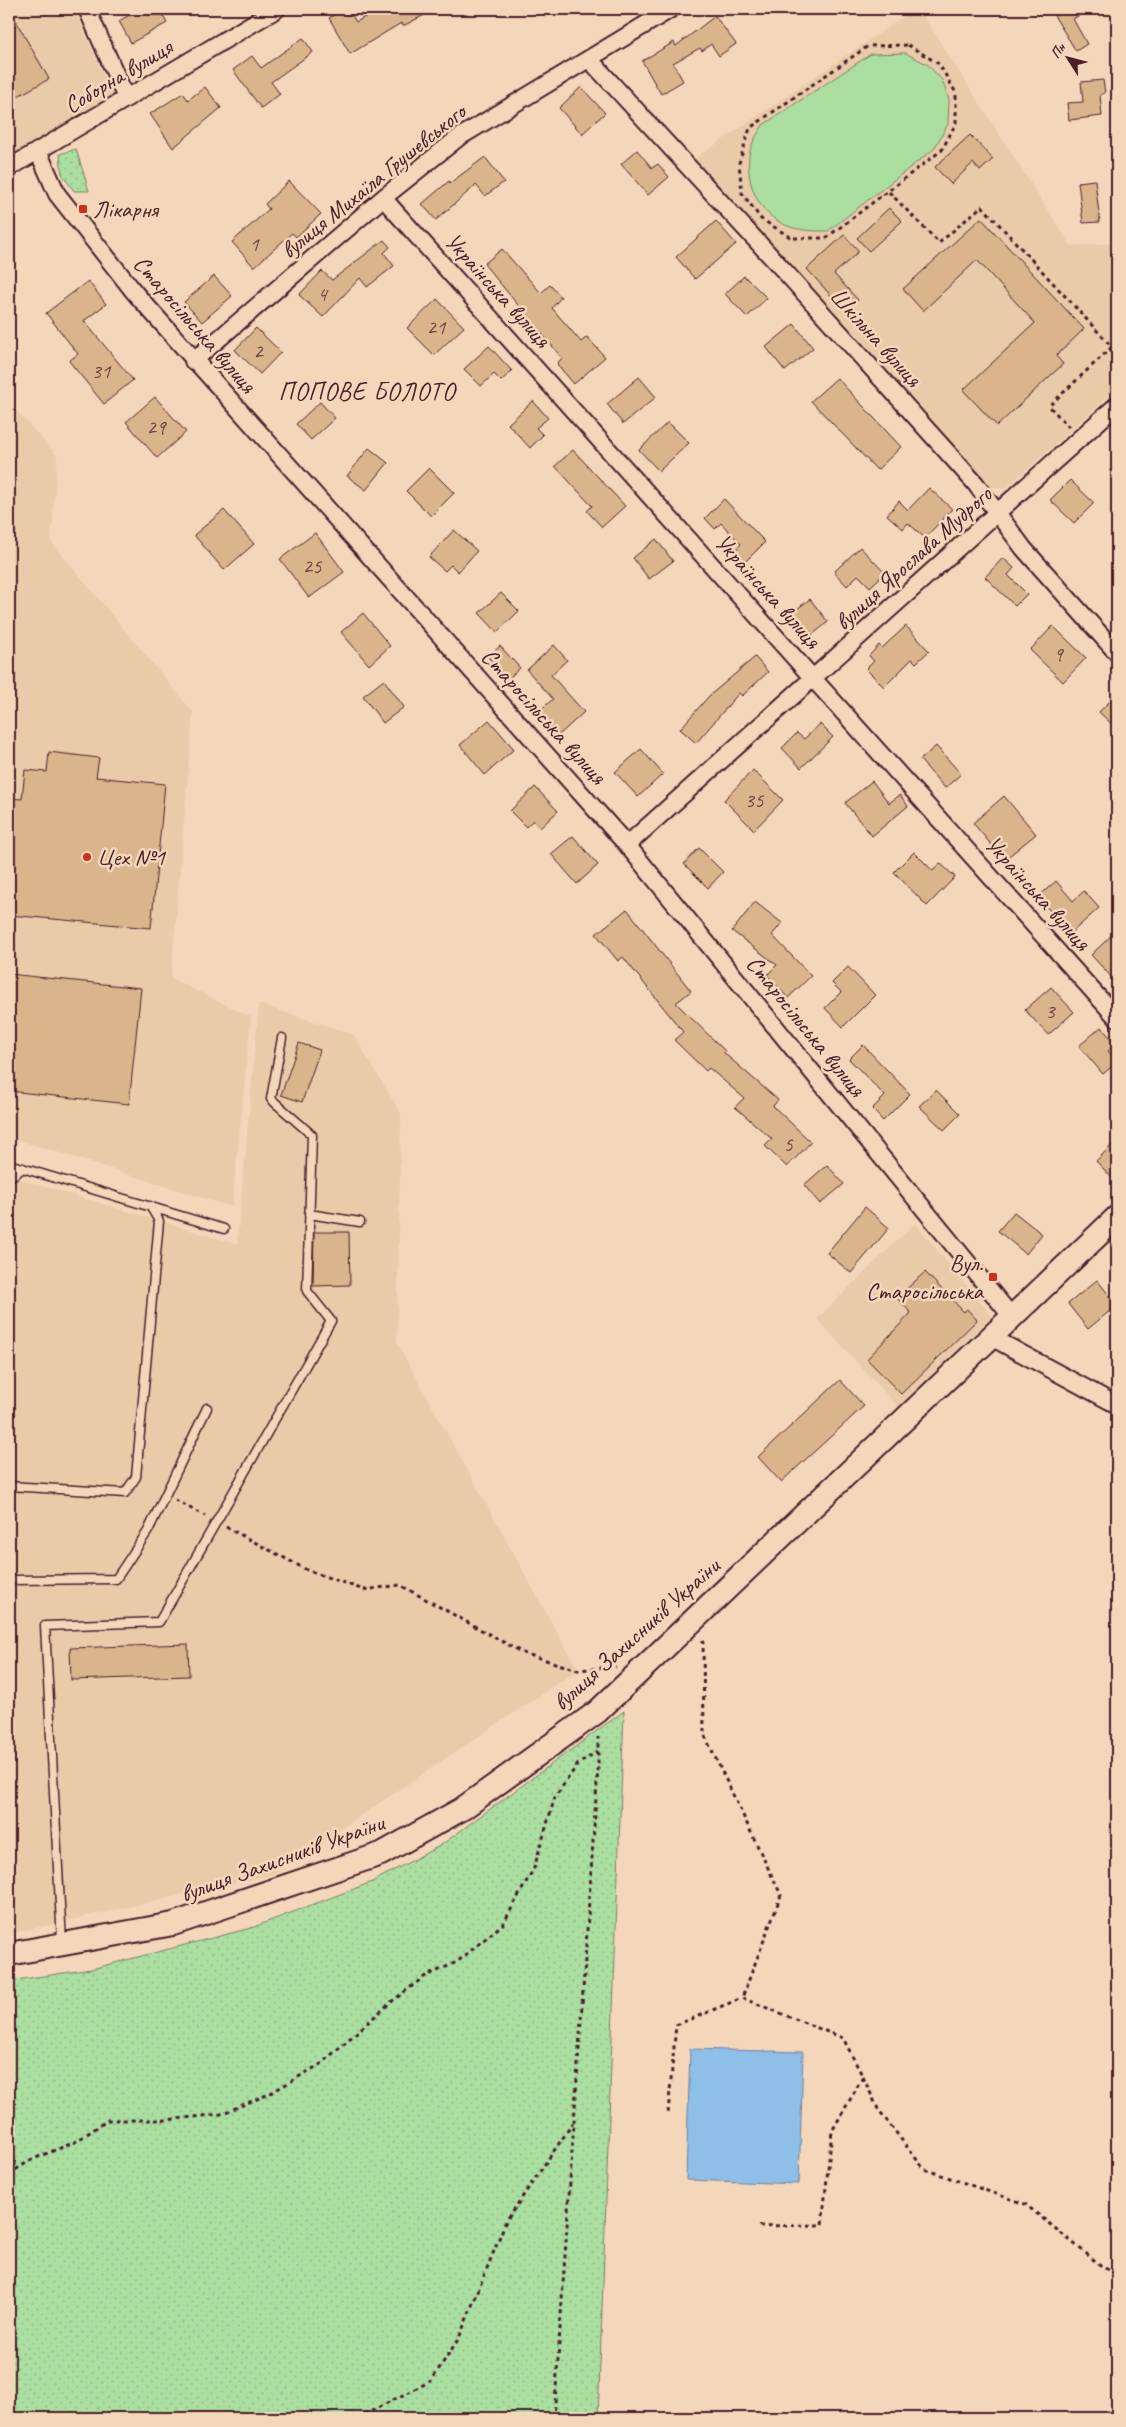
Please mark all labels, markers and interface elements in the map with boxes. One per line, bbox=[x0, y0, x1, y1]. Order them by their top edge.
street label: Соборна вулиця bbox=[58, 31, 179, 120]
north arrow bbox=[1044, 32, 1094, 82]
text: Пн bbox=[1047, 39, 1070, 62]
street label: вулиця Михаїла Грушевського bbox=[274, 95, 474, 265]
place label: Лікарня bbox=[93, 194, 159, 224]
marker: Лікарня bbox=[77, 203, 89, 215]
street label: Українська вулиця bbox=[439, 226, 558, 355]
house number: 1 bbox=[249, 231, 260, 257]
street label: Старосільська вулиця bbox=[127, 249, 264, 400]
house number: 4 bbox=[317, 281, 329, 307]
street label: Шкільна вулиця bbox=[824, 281, 929, 394]
house number: 21 bbox=[427, 314, 447, 340]
house number: 2 bbox=[253, 338, 264, 364]
house number: 31 bbox=[92, 358, 112, 384]
district label: ПОПОВЕ БОЛОТО bbox=[279, 376, 457, 408]
house number: 29 bbox=[147, 414, 167, 440]
street label: вулиця Ярослава Мудрого bbox=[828, 478, 999, 637]
street label: Українська вулиця bbox=[709, 527, 828, 656]
house number: 25 bbox=[303, 553, 323, 579]
house number: 9 bbox=[1053, 641, 1064, 667]
street label: Старосільська вулиця bbox=[475, 642, 614, 791]
house number: 35 bbox=[745, 787, 765, 813]
street label: Українська вулиця bbox=[979, 829, 1098, 958]
place label: Цех №1 bbox=[97, 842, 166, 872]
marker: Цех №1 bbox=[81, 851, 93, 863]
street label: Старосільська вулиця bbox=[740, 949, 873, 1104]
house number: 3 bbox=[1045, 998, 1056, 1024]
house number: 5 bbox=[783, 1131, 794, 1157]
place label: Вул. Старосільська bbox=[866, 1248, 985, 1306]
marker: Вул. Старосільська bbox=[987, 1271, 999, 1283]
street label: вулиця Захисників України bbox=[546, 1550, 727, 1717]
street label: вулиця Захисників України bbox=[176, 1807, 390, 1909]

